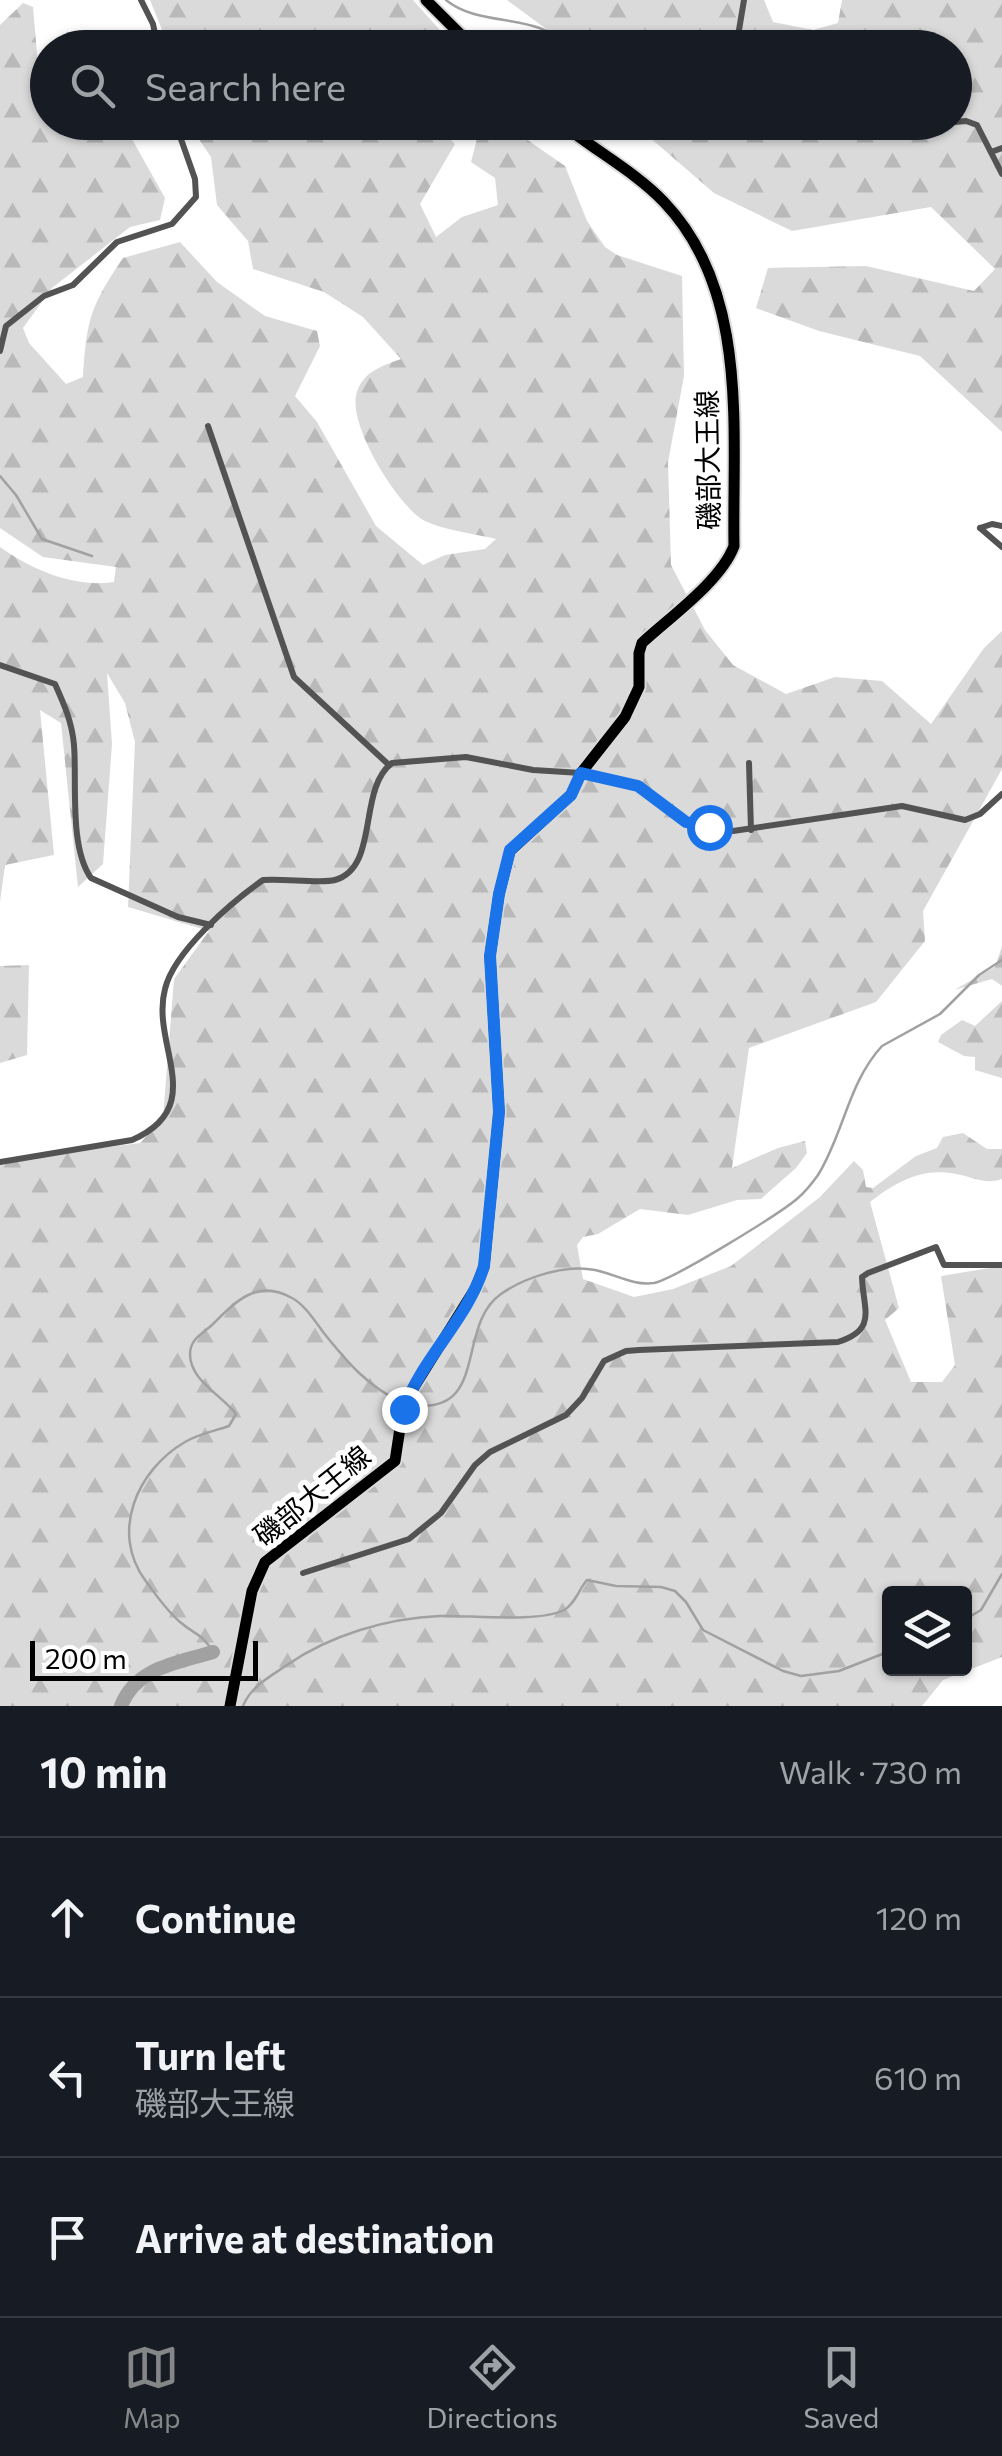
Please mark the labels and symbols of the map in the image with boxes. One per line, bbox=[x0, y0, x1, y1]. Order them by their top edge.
street label: 磯部大王線 bbox=[689, 390, 725, 530]
route start bbox=[687, 805, 733, 851]
route end bbox=[382, 1387, 428, 1433]
street label: 磯部大王線 bbox=[246, 1438, 376, 1552]
scale bar bbox=[30, 1636, 258, 1680]

